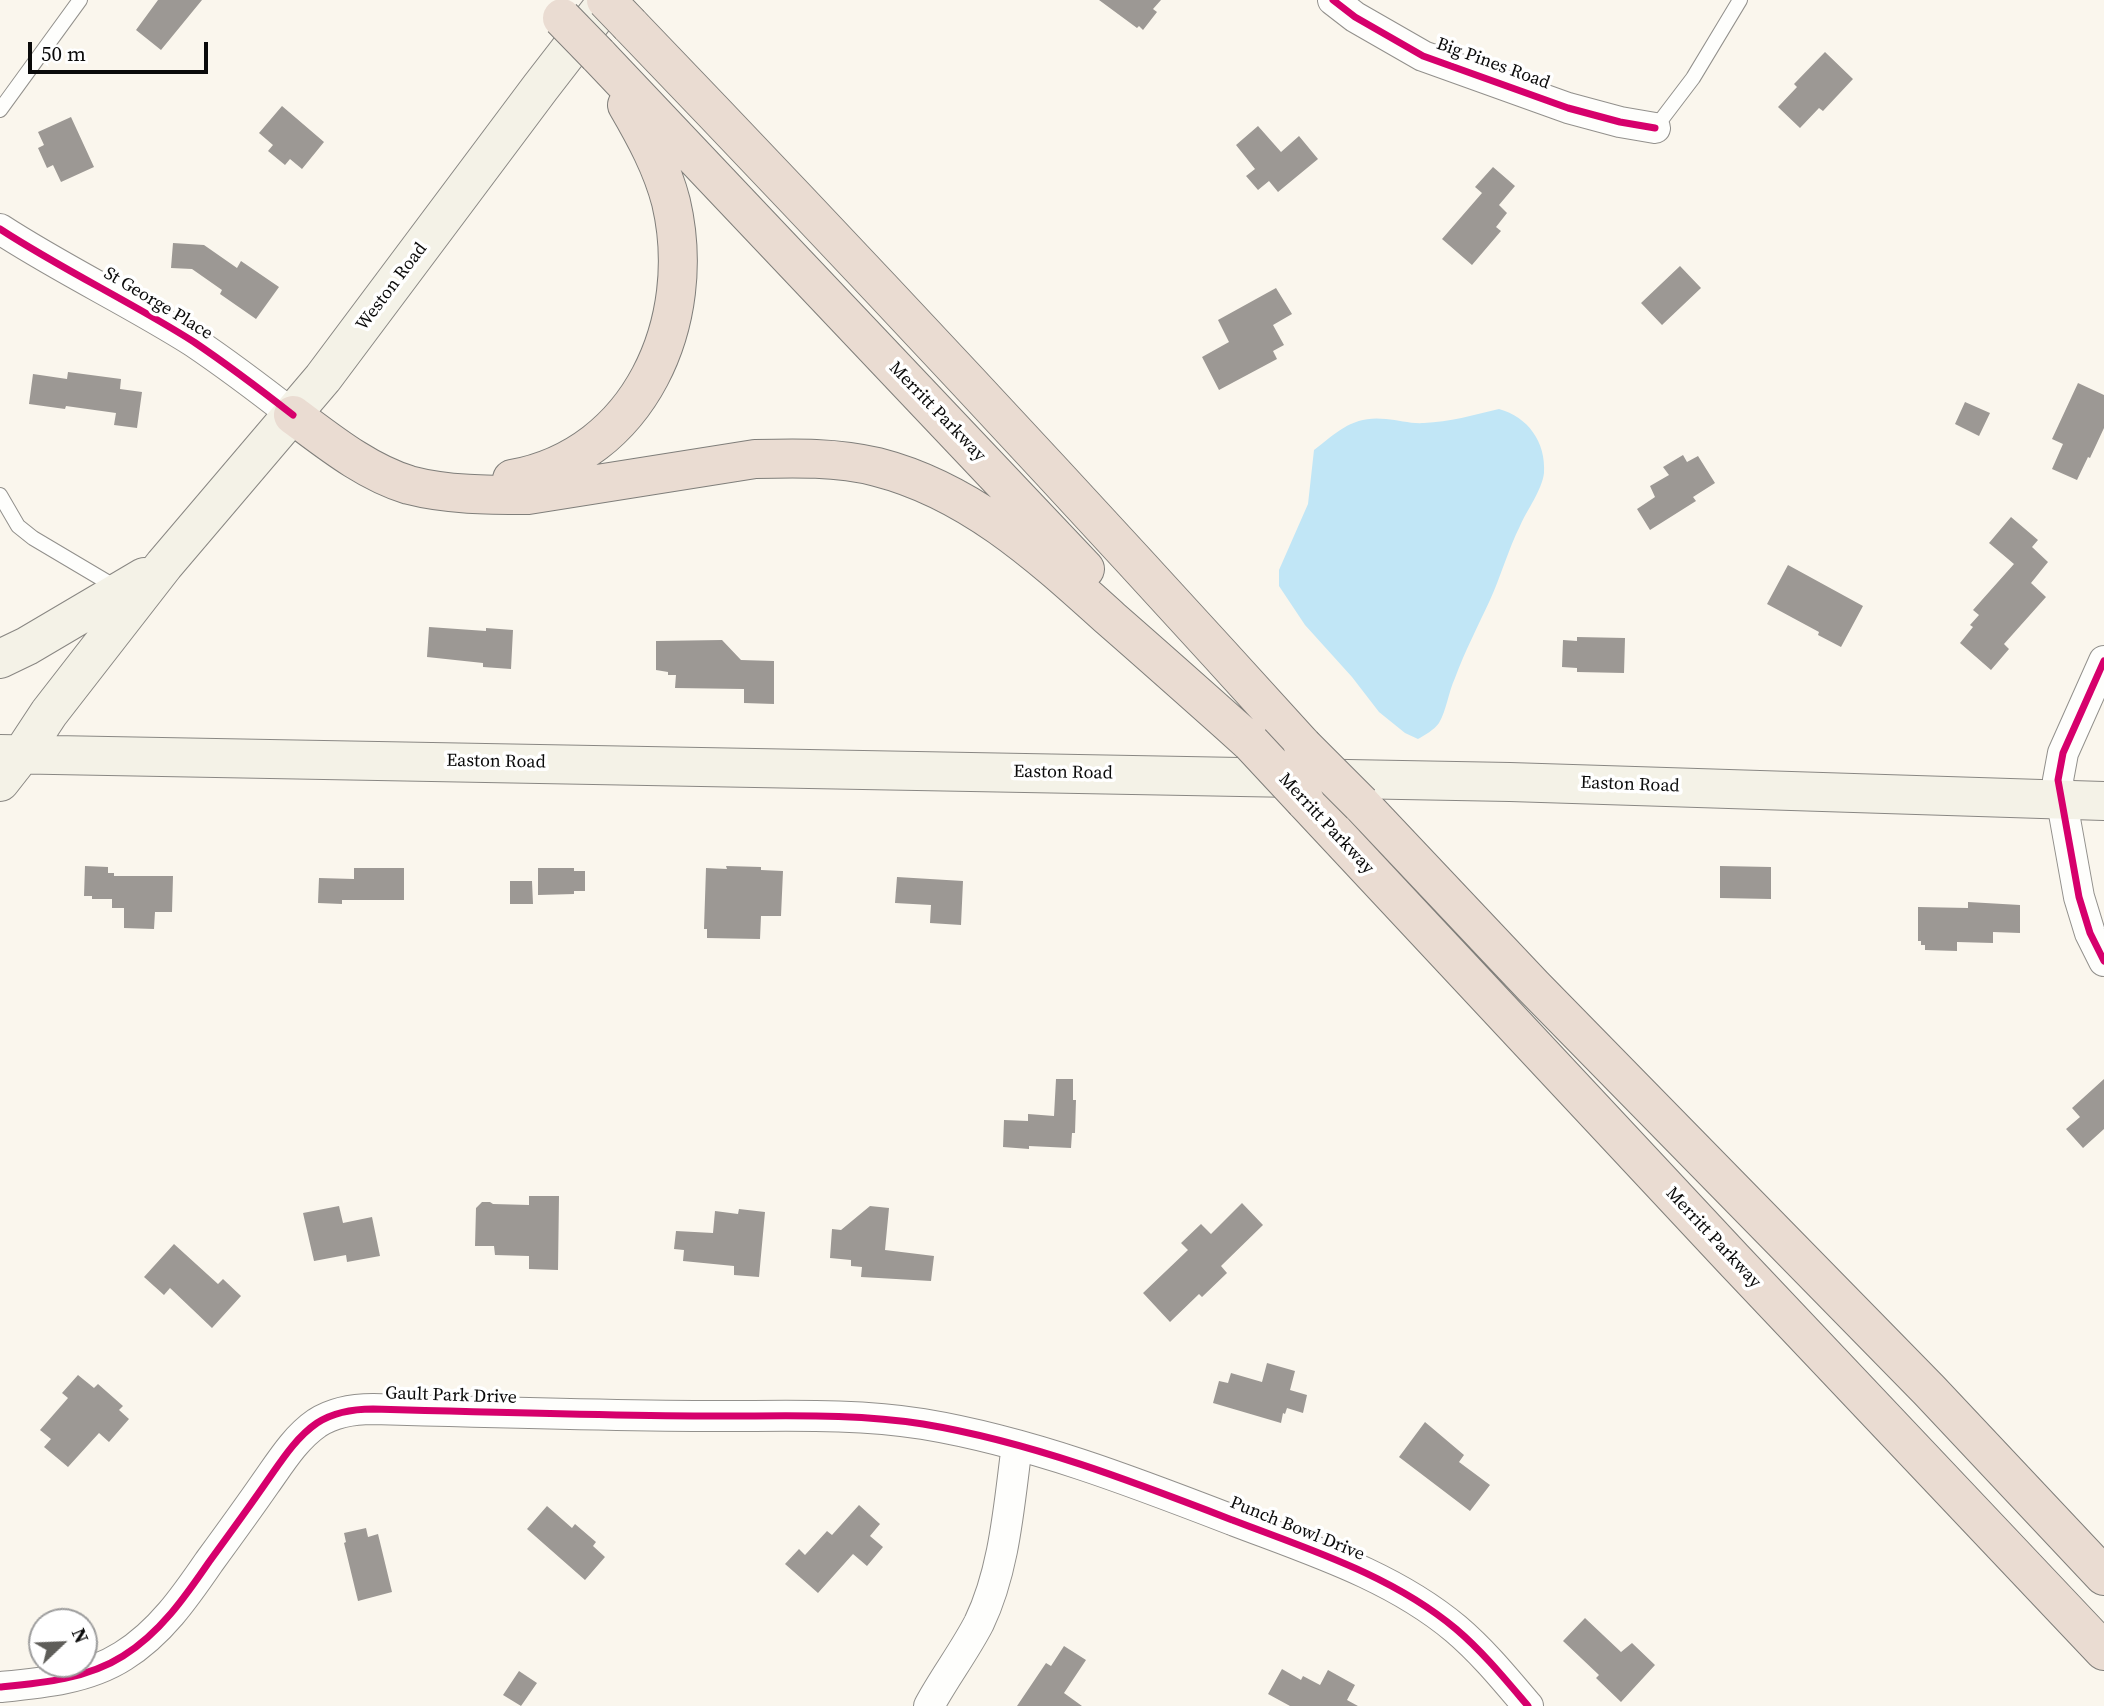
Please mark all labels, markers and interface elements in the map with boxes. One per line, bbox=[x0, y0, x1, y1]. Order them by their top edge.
scale bar bbox=[32, 28, 212, 72]
street label: Big Pines Road bbox=[1433, 33, 1553, 95]
text: 50 m bbox=[41, 39, 86, 68]
street label: Weston Road bbox=[352, 239, 432, 335]
street label: St George Place bbox=[100, 263, 216, 345]
street label: Merritt Parkway bbox=[884, 358, 990, 466]
street label: Easton Road bbox=[446, 750, 546, 774]
street label: Easton Road bbox=[1013, 761, 1113, 785]
street label: Merritt Parkway bbox=[1274, 769, 1378, 879]
street label: Easton Road bbox=[1580, 772, 1680, 798]
street label: Merritt Parkway bbox=[1661, 1183, 1765, 1293]
street label: Gault Park Drive bbox=[385, 1383, 517, 1409]
street label: Punch Bowl Drive bbox=[1227, 1492, 1367, 1566]
north arrow bbox=[28, 1608, 98, 1678]
text: N bbox=[66, 1624, 95, 1647]

